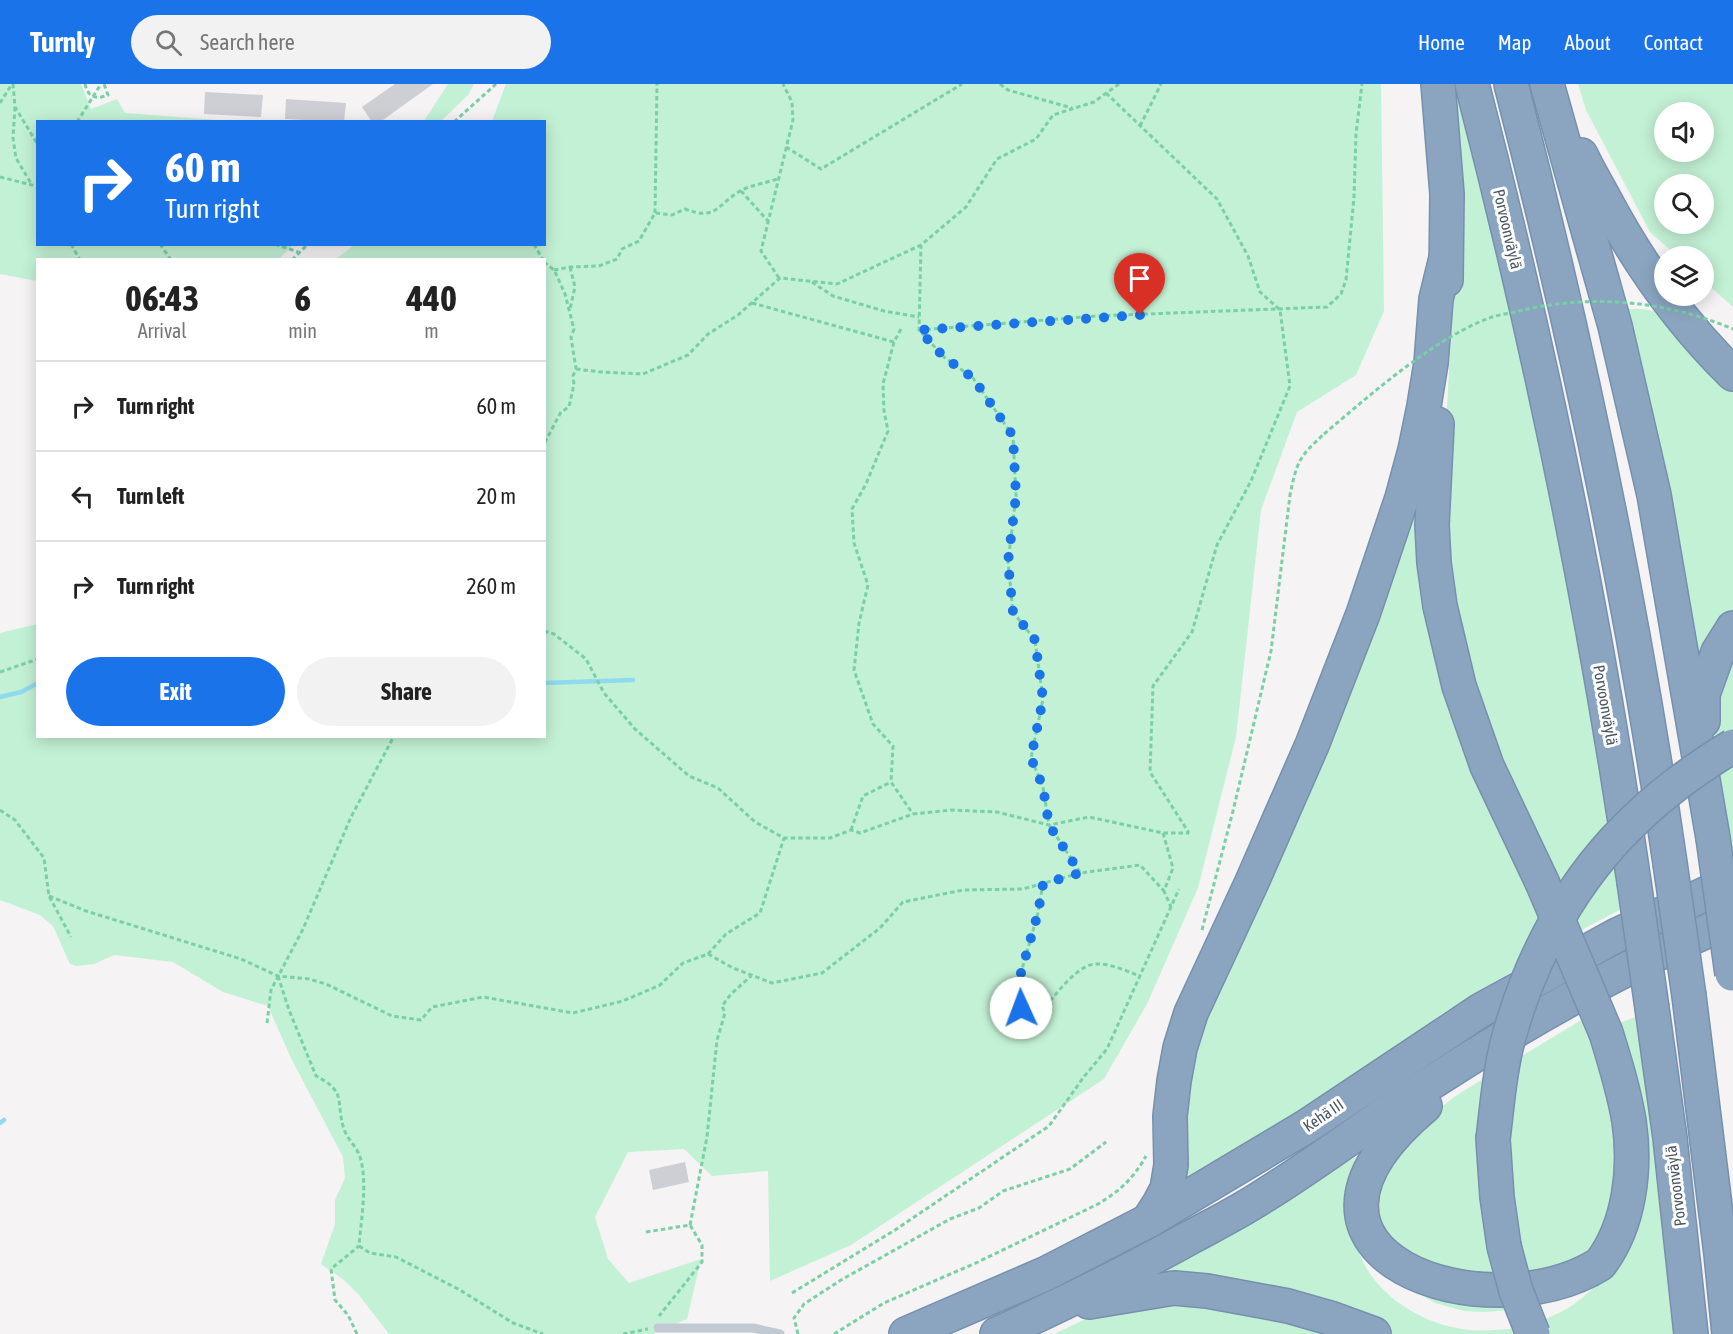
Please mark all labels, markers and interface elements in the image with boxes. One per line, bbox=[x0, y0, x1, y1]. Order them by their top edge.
search box bbox=[131, 15, 551, 69]
text: Turnly bbox=[30, 26, 95, 58]
icon: search bbox=[152, 26, 185, 59]
text: Search here bbox=[200, 29, 295, 55]
text: Home bbox=[1418, 30, 1465, 54]
text: Map bbox=[1498, 30, 1532, 54]
text: About bbox=[1565, 30, 1611, 54]
text: Contact bbox=[1644, 30, 1703, 54]
map controls bbox=[1654, 102, 1714, 306]
button: sound bbox=[1654, 102, 1714, 162]
text: 60 m bbox=[165, 143, 240, 191]
icon: right bbox=[66, 144, 144, 222]
button: search bbox=[1654, 174, 1714, 234]
street label: Porvoonväylä bbox=[1489, 187, 1526, 271]
text: Turn right bbox=[165, 193, 260, 224]
button: layers bbox=[1654, 246, 1714, 306]
pin bbox=[1114, 253, 1165, 315]
icon: arrive bbox=[1123, 262, 1156, 295]
text: 06:43 bbox=[125, 277, 199, 319]
text: 6 bbox=[294, 277, 311, 319]
text: 440 bbox=[406, 277, 457, 319]
text: Arrival bbox=[138, 319, 187, 342]
text: min bbox=[288, 319, 317, 342]
text: m bbox=[424, 319, 439, 342]
icon: right bbox=[66, 390, 99, 423]
text: Turn right bbox=[117, 393, 194, 419]
text: 60 m bbox=[476, 393, 516, 419]
icon: left bbox=[66, 480, 99, 513]
text: Turn left bbox=[117, 483, 184, 509]
text: 20 m bbox=[476, 483, 516, 509]
icon: right bbox=[66, 570, 99, 603]
text: Turn right bbox=[117, 573, 194, 599]
text: 260 m bbox=[466, 573, 516, 599]
button: Exit bbox=[66, 657, 285, 726]
button: Share bbox=[297, 657, 516, 726]
street label: Porvoonväylä bbox=[1589, 663, 1622, 747]
position arrow bbox=[989, 976, 1053, 1040]
street label: Kehä III bbox=[1300, 1095, 1346, 1135]
street label: Porvoonväylä bbox=[1661, 1144, 1690, 1227]

